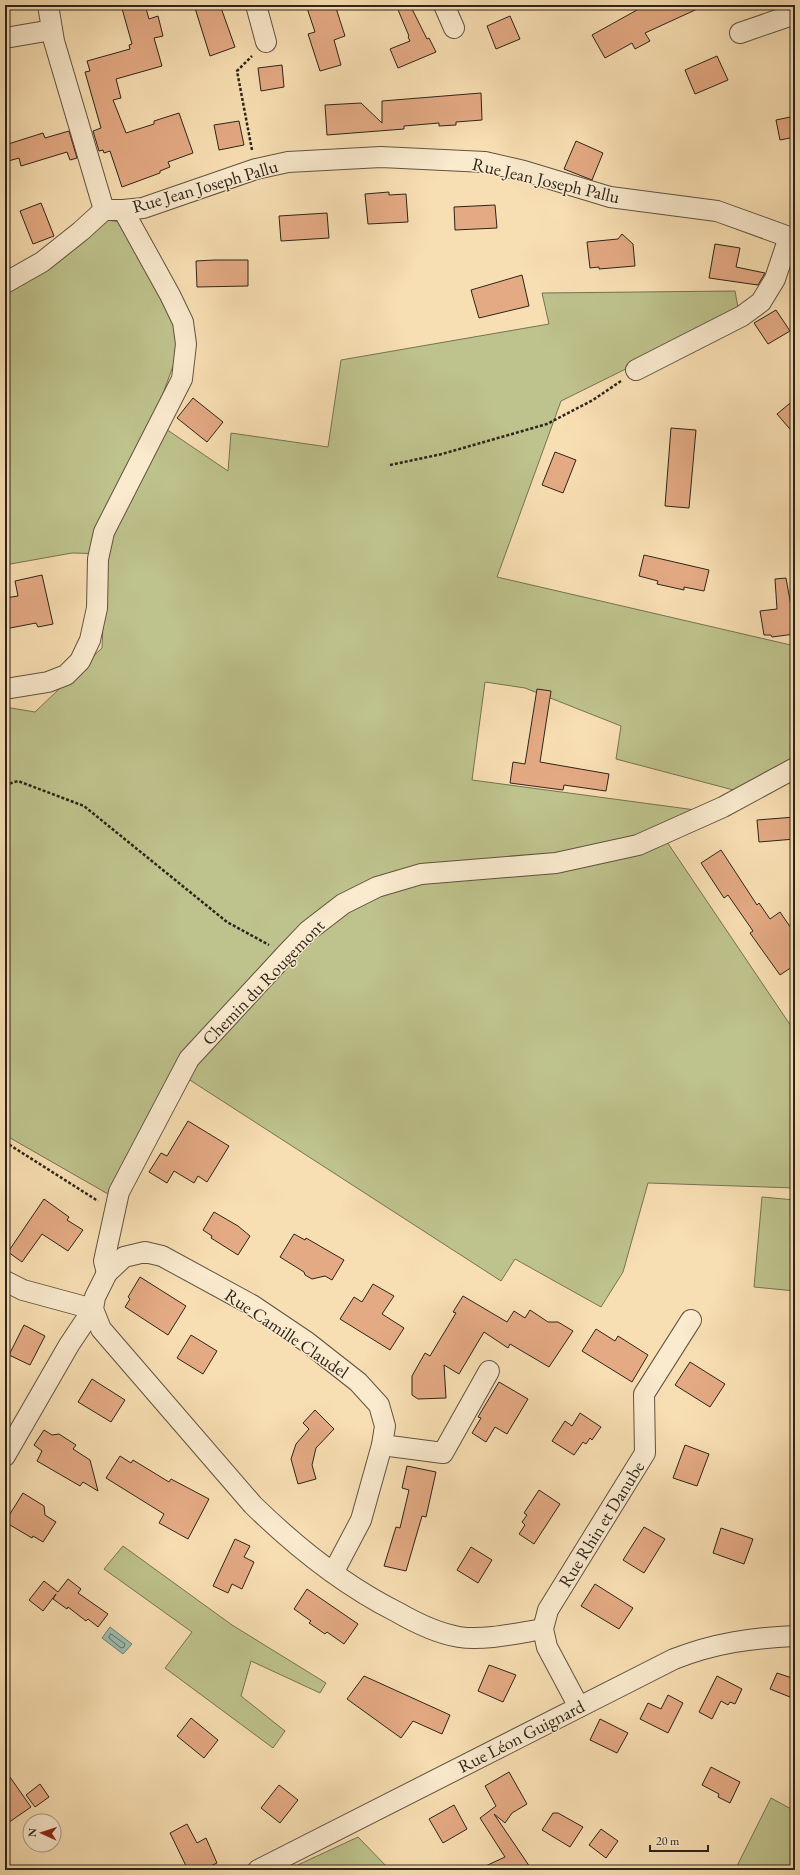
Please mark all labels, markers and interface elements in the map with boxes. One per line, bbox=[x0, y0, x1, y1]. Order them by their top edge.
street label: Rue Jean Joseph Pallu bbox=[470, 152, 622, 208]
street label: Rue Jean Joseph Pallu bbox=[129, 154, 281, 218]
street label: Chemin du Rougemont bbox=[197, 914, 329, 1050]
street label: Rue Camille Claudel bbox=[221, 1283, 353, 1383]
street label: Rue Rhin et Danube bbox=[553, 1456, 649, 1592]
street label: Rue Léon Guignard bbox=[454, 1694, 589, 1778]
north arrow bbox=[22, 1813, 62, 1853]
scale bar bbox=[650, 1827, 708, 1853]
text: N bbox=[25, 1828, 39, 1837]
text: 20 m bbox=[656, 1833, 680, 1849]

